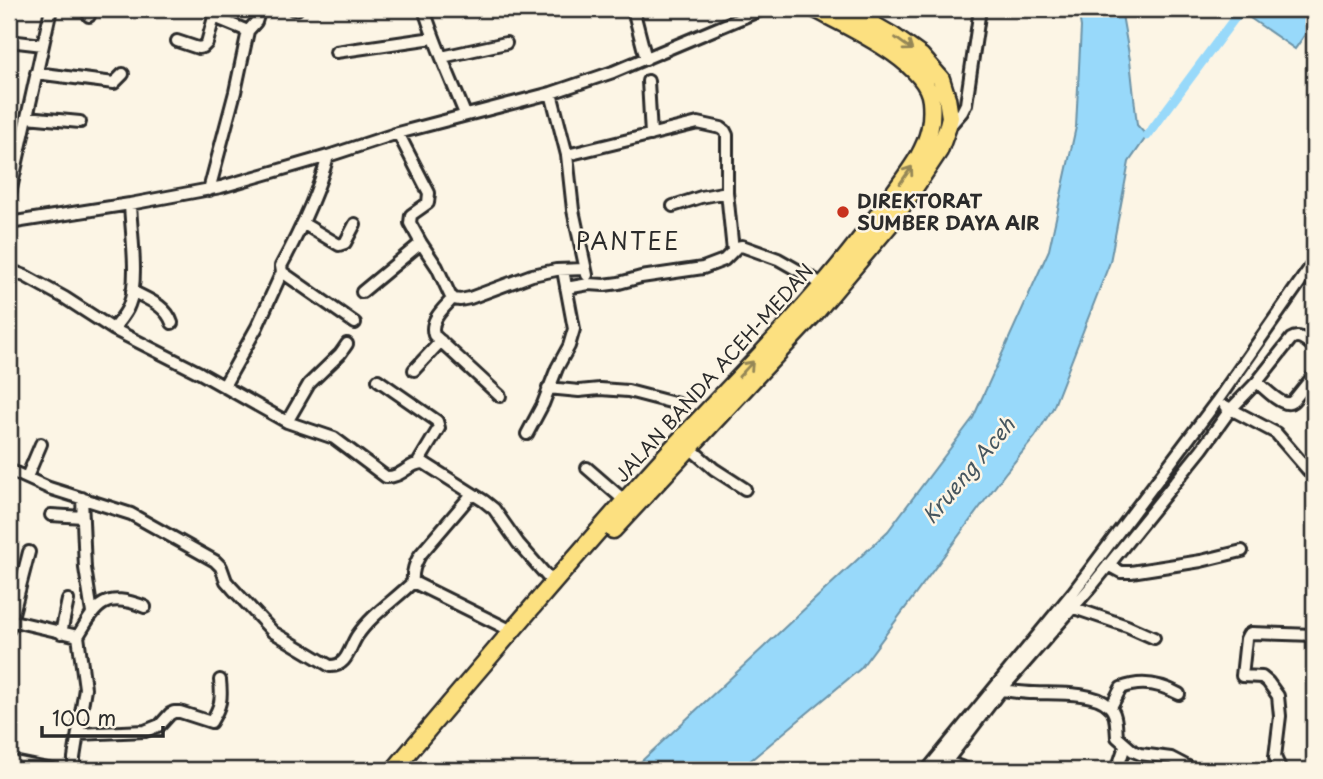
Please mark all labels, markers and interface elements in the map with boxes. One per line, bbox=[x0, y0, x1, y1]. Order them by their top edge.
one-way arrow bbox=[894, 37, 913, 51]
one-way arrow bbox=[899, 166, 913, 185]
place label: DIREKTORAT SUMBER DAYA AIR bbox=[857, 186, 1040, 236]
marker: DIREKTORAT SUMBER DAYA AIR bbox=[835, 204, 851, 220]
district label: PANTEE bbox=[576, 223, 680, 258]
street label: JALAN BANDA ACEH-MEDAN bbox=[607, 257, 819, 488]
one-way arrow bbox=[738, 360, 754, 378]
water label: Krueng Aceh bbox=[913, 409, 1022, 530]
scale bar bbox=[42, 695, 163, 739]
text: 100 m bbox=[52, 701, 116, 733]

